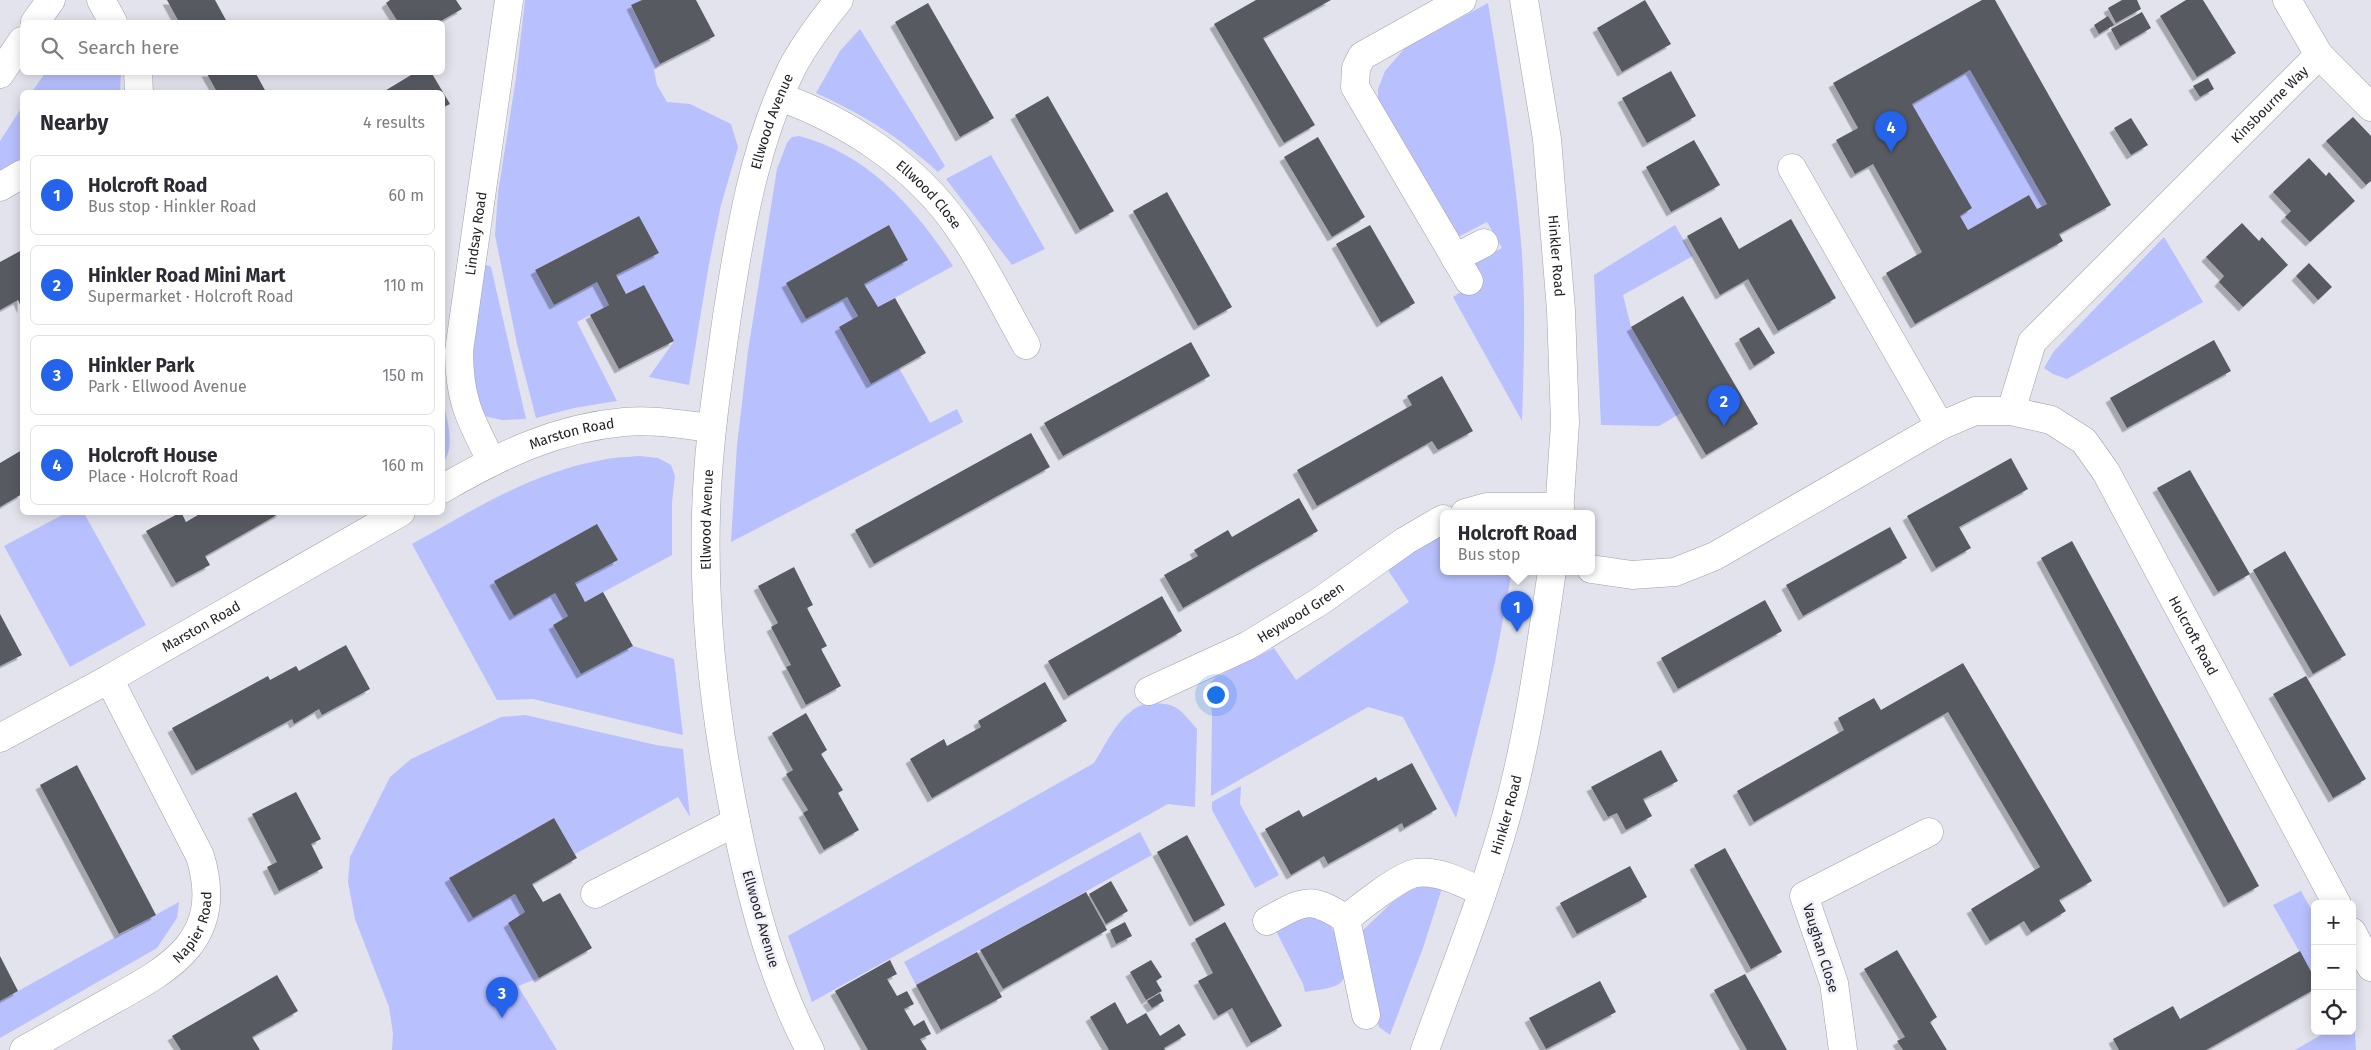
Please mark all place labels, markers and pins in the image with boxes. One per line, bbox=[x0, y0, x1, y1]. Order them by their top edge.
pin: 4 bbox=[1875, 111, 1907, 152]
pin: 2 bbox=[1708, 385, 1740, 426]
pin: 1 bbox=[1501, 591, 1533, 632]
pin: 3 bbox=[486, 977, 518, 1018]

